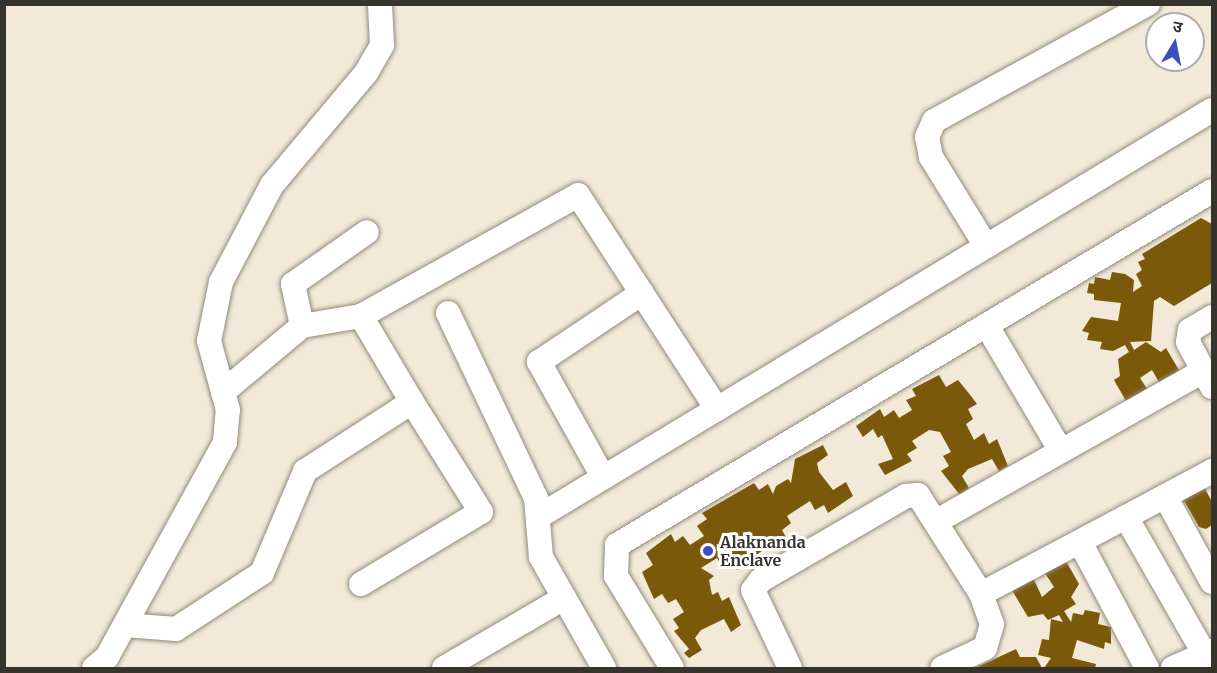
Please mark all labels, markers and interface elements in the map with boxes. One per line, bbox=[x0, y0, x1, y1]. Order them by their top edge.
north arrow bbox=[1145, 12, 1205, 72]
text: उ bbox=[1171, 16, 1184, 37]
place label: Alaknanda Enclave bbox=[720, 532, 806, 570]
marker: Alaknanda Enclave bbox=[701, 544, 715, 558]

